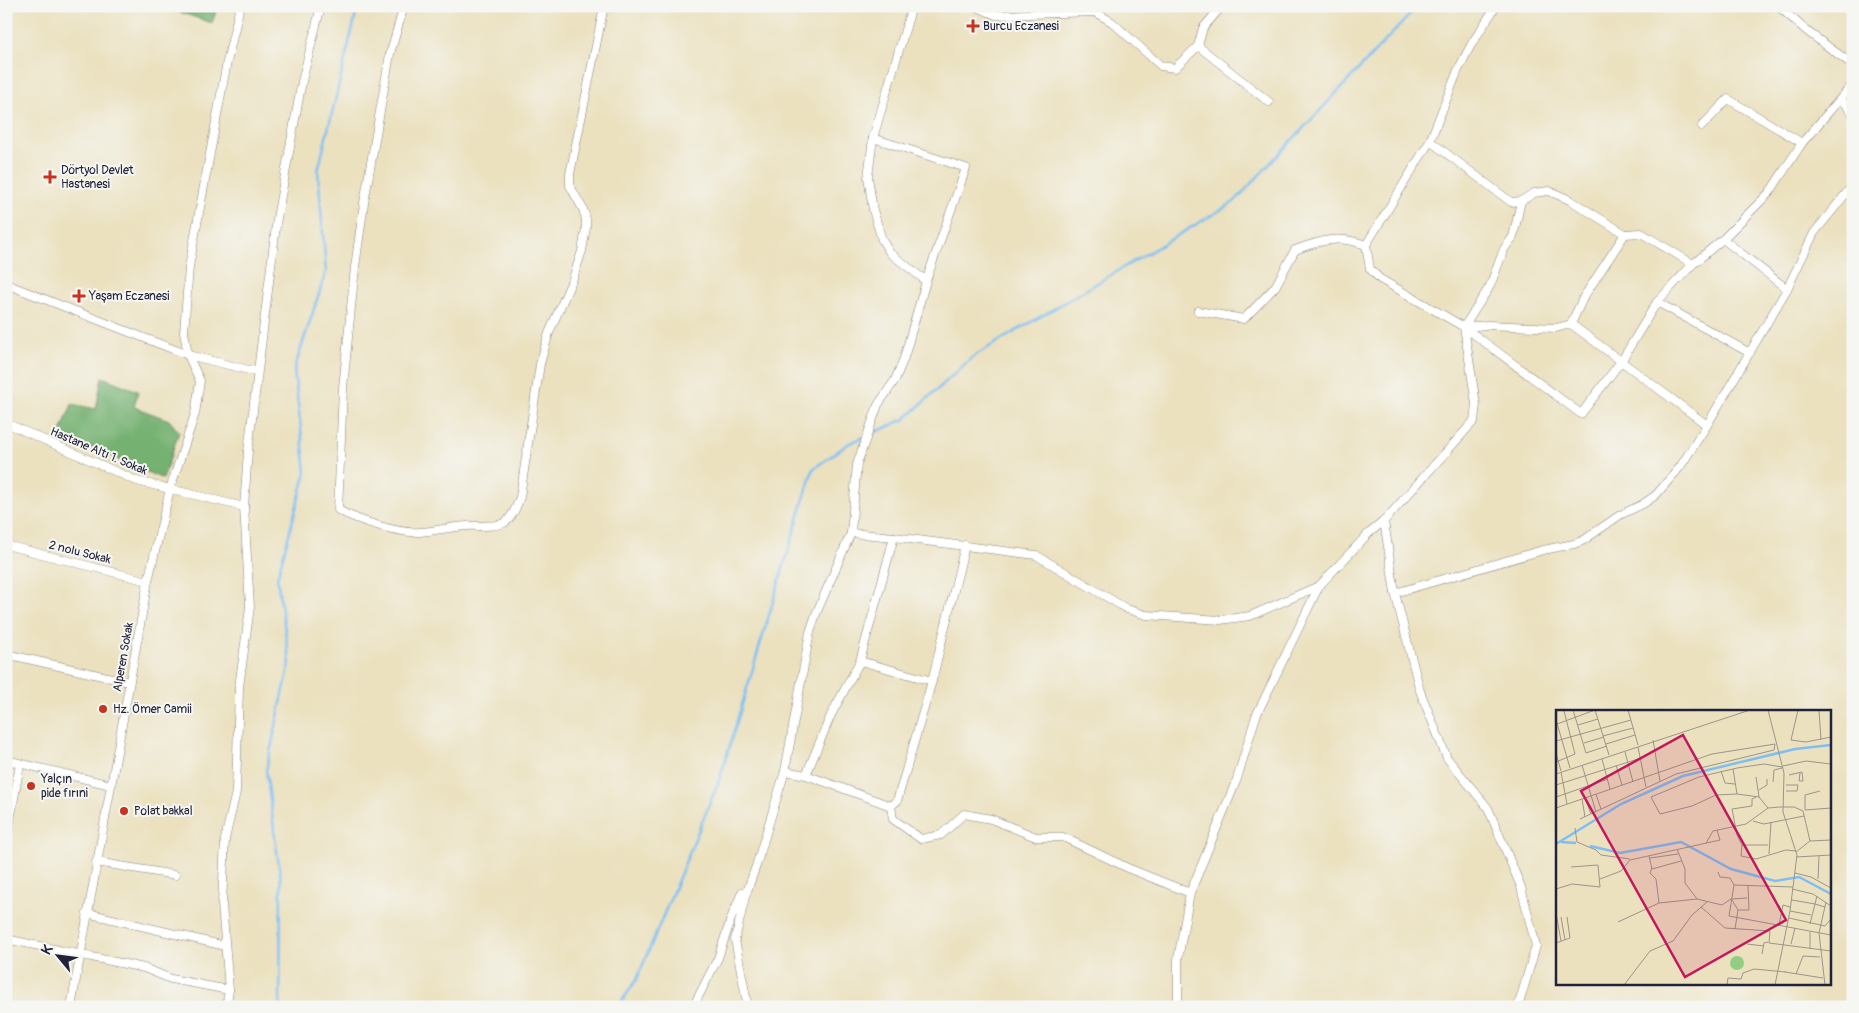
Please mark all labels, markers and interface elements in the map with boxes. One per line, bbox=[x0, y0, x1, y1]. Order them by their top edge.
place label: Burcu Eczanesi bbox=[983, 19, 1059, 34]
marker: Burcu Eczanesi bbox=[967, 20, 979, 32]
place label: Dörtyol Devlet Hastanesi bbox=[61, 163, 134, 192]
marker: Dörtyol Devlet Hastanesi bbox=[43, 170, 57, 184]
place label: Yaşam Eczanesi bbox=[88, 289, 169, 304]
marker: Yaşam Eczanesi bbox=[73, 290, 85, 302]
street label: Hastane Altı 1. Sokak bbox=[48, 424, 150, 479]
street label: 2 nolu Sokak bbox=[47, 538, 112, 567]
street label: Alperen Sokak bbox=[110, 621, 137, 693]
place label: Hz. Ömer Camii bbox=[113, 701, 192, 717]
marker: Hz. Ömer Camii bbox=[97, 703, 109, 715]
inset map bbox=[1556, 710, 1832, 986]
place label: Yalçın pide fırıni bbox=[40, 772, 88, 801]
marker: Yalçın pide fırıni bbox=[25, 780, 37, 792]
place label: Polat bakkal bbox=[134, 804, 193, 819]
marker: Polat bakkal bbox=[118, 805, 130, 817]
north arrow bbox=[32, 930, 82, 980]
text: K bbox=[38, 942, 57, 958]

